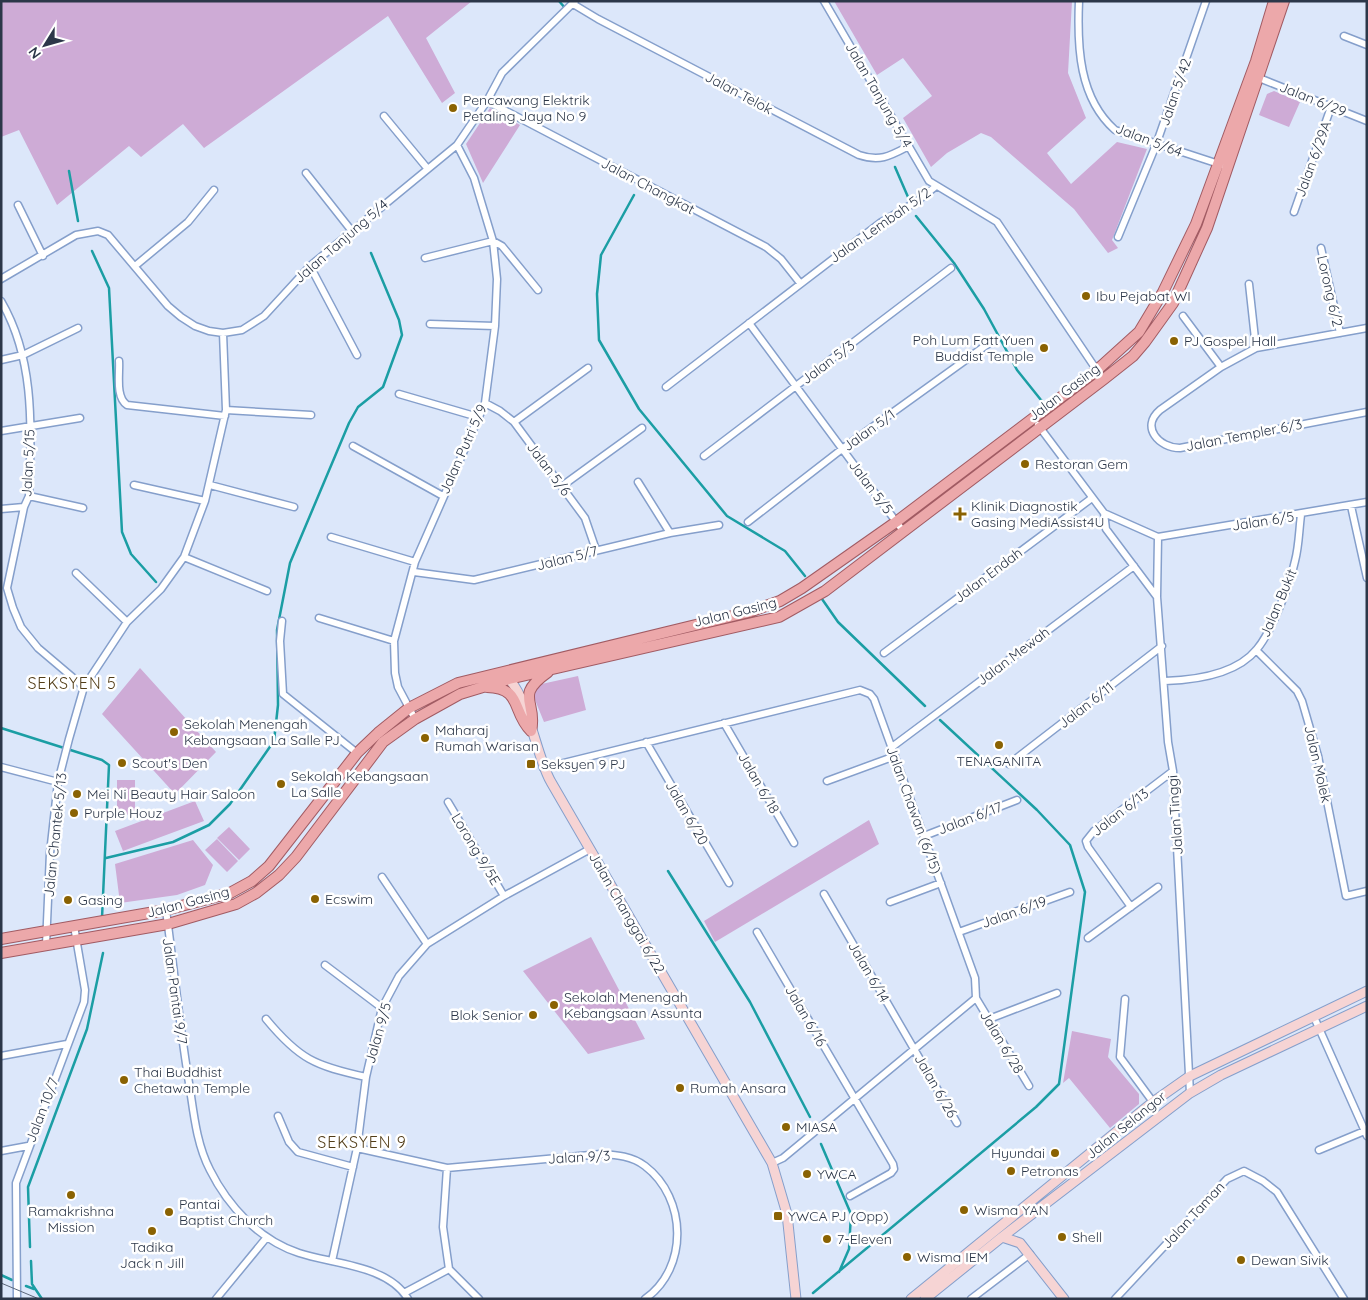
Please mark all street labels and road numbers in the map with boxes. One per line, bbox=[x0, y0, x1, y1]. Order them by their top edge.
street label: Jalan Tanjung 5/4 bbox=[842, 39, 916, 151]
street label: Jalan 5/42 bbox=[1155, 56, 1195, 128]
street label: Jalan Telok bbox=[702, 68, 776, 118]
street label: Jalan 6/29 bbox=[1277, 77, 1349, 121]
street label: Jalan 5/64 bbox=[1113, 119, 1185, 161]
street label: Jalan 6/29A bbox=[1291, 119, 1335, 199]
street label: Jalan Changkat bbox=[598, 154, 698, 218]
street label: Jalan Lembah 5/2 bbox=[826, 183, 934, 267]
street label: Jalan Tanjung 5/4 bbox=[290, 195, 392, 287]
street label: Lorong 6/2 bbox=[1313, 254, 1347, 329]
street label: Jalan 5/3 bbox=[798, 336, 858, 388]
street label: Jalan Gasing bbox=[1025, 359, 1103, 425]
street label: Jalan Putri 5/9 bbox=[435, 401, 491, 497]
street label: Jalan 5/1 bbox=[839, 405, 899, 455]
street label: Jalan Templer 6/3 bbox=[1184, 415, 1304, 455]
street label: Jalan 5/15 bbox=[17, 429, 39, 497]
street label: Jalan 5/6 bbox=[523, 439, 575, 500]
street label: Jalan 5/5 bbox=[845, 457, 897, 517]
street label: Jalan 6/5 bbox=[1231, 507, 1295, 535]
street label: Jalan 5/7 bbox=[535, 542, 599, 574]
street label: Jalan Endah bbox=[950, 543, 1026, 607]
street label: Jalan Bukit bbox=[1256, 566, 1301, 640]
street label: Jalan Gasing bbox=[692, 593, 778, 631]
street label: Jalan Mewah bbox=[973, 623, 1053, 689]
street label: Jalan 6/11 bbox=[1055, 678, 1117, 732]
street label: Jalan Molek bbox=[1300, 724, 1336, 804]
street label: Jalan Chawan (6/15) bbox=[883, 744, 945, 876]
street label: Jalan 6/18 bbox=[734, 749, 784, 817]
street label: Jalan Chantek 5/13 bbox=[40, 772, 70, 898]
street label: Jalan Tinggi bbox=[1163, 774, 1187, 856]
street label: Jalan 6/20 bbox=[661, 778, 713, 848]
street label: Jalan 6/13 bbox=[1088, 784, 1152, 840]
street label: Jalan 6/17 bbox=[935, 798, 1005, 838]
street label: Lorong 9/5E bbox=[447, 810, 505, 888]
street label: Jalan Changgai 6/22 bbox=[585, 849, 669, 977]
street label: Jalan Gasing bbox=[145, 882, 231, 922]
street label: Jalan 6/19 bbox=[979, 892, 1049, 932]
street label: Jalan Pantai 9/7 bbox=[159, 937, 191, 1045]
street label: Jalan 6/14 bbox=[844, 938, 894, 1006]
street label: Jalan 6/16 bbox=[781, 982, 831, 1050]
street label: Jalan 9/5 bbox=[361, 1000, 395, 1066]
street label: Jalan 6/28 bbox=[976, 1007, 1028, 1077]
street label: Jalan 6/26 bbox=[911, 1051, 962, 1121]
street label: Jalan 10/7 bbox=[21, 1075, 63, 1145]
street label: Jalan Selangor bbox=[1082, 1087, 1170, 1163]
street label: Jalan 9/3 bbox=[547, 1146, 611, 1168]
street label: Jalan Taman bbox=[1157, 1178, 1229, 1252]

